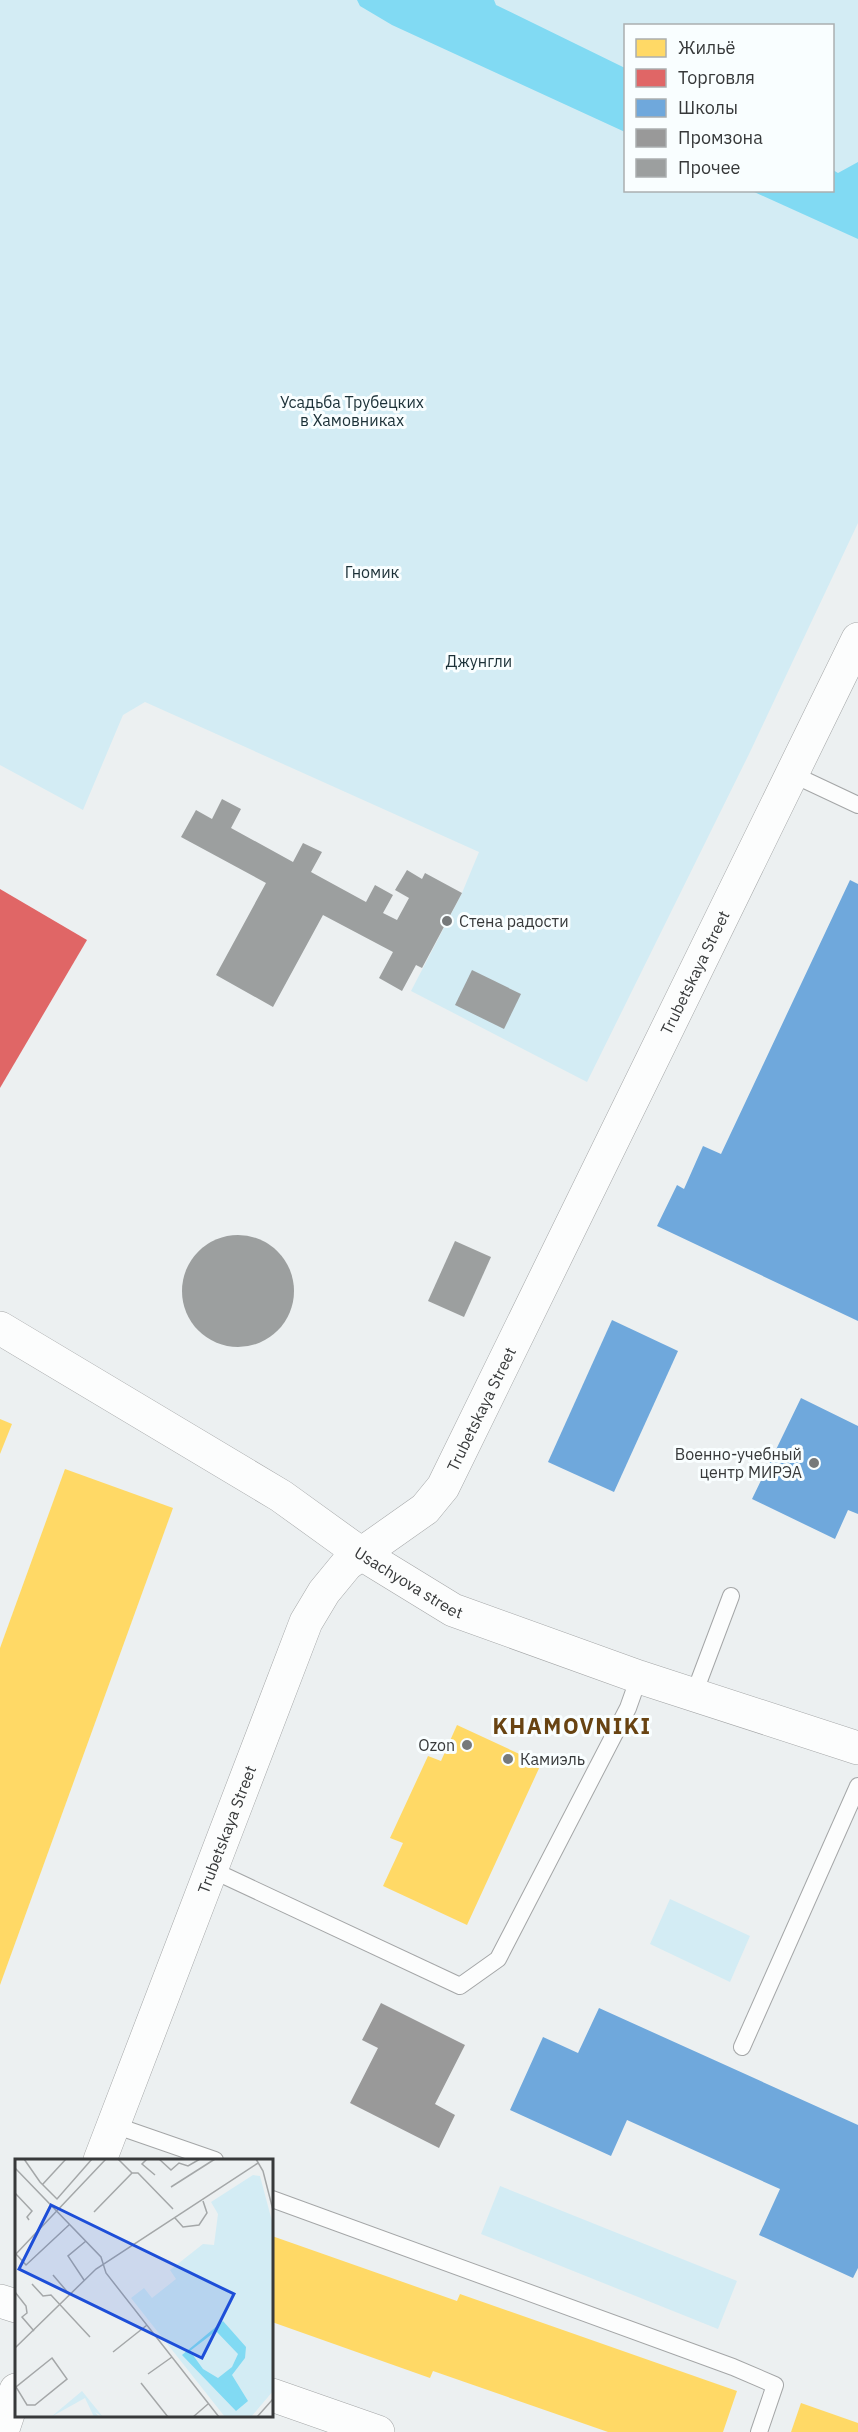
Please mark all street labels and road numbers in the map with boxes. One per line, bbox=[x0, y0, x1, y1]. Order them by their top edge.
street label: Trubetskaya Street bbox=[656, 907, 734, 1038]
street label: Trubetskaya Street bbox=[442, 1344, 520, 1474]
street label: Usachyova street bbox=[351, 1542, 466, 1623]
street label: Trubetskaya Street bbox=[193, 1762, 260, 1896]

